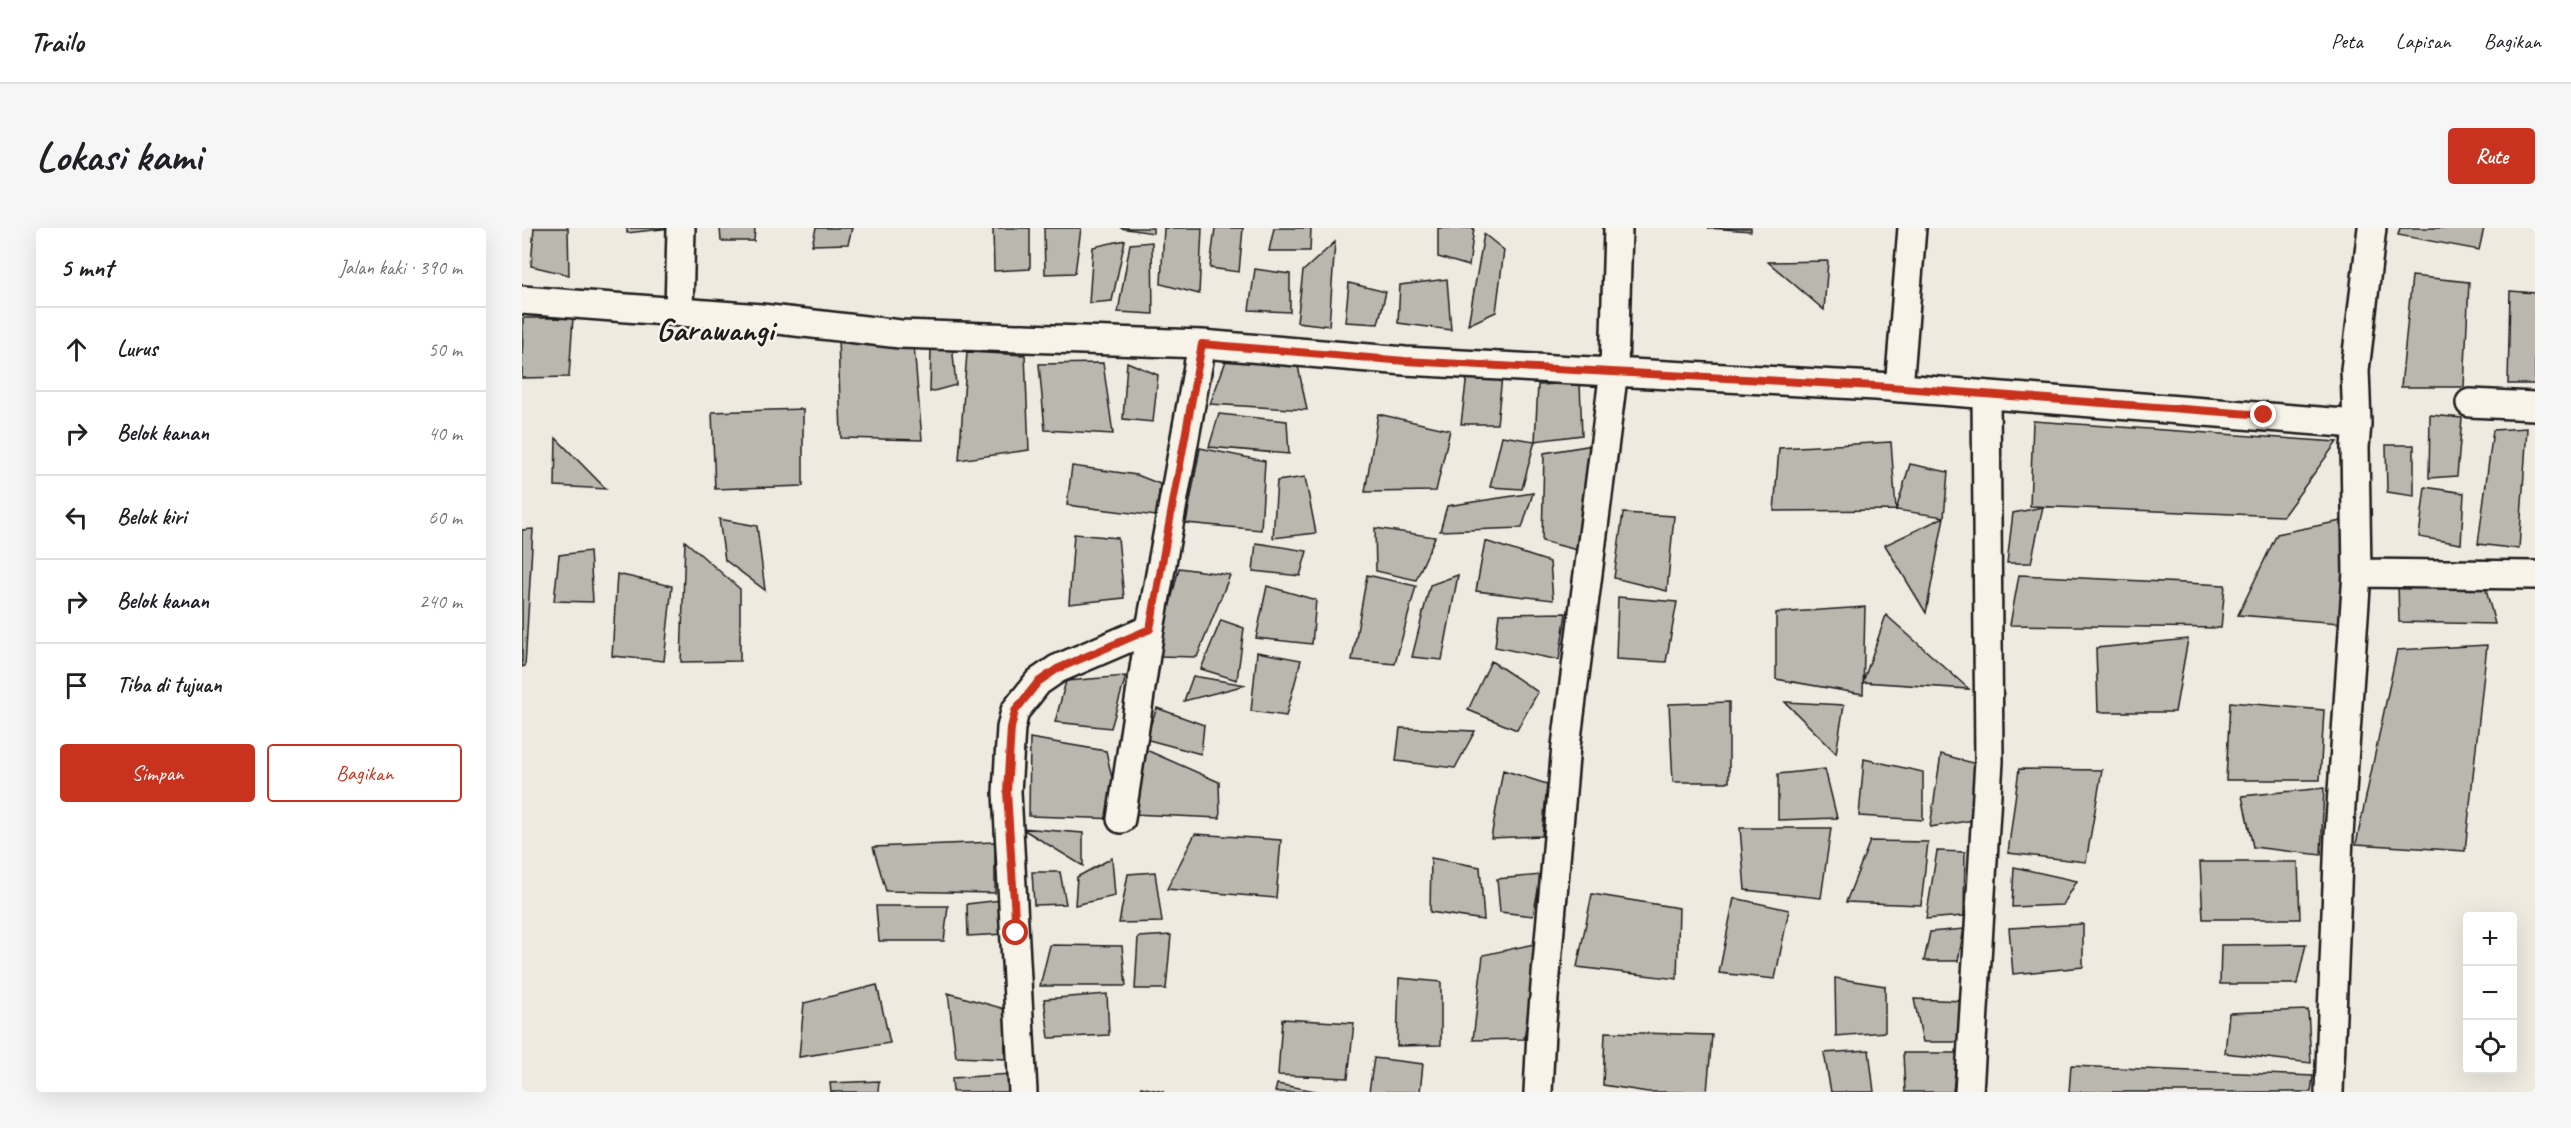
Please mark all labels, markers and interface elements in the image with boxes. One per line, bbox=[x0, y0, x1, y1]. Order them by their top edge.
text: Trailo bbox=[30, 24, 84, 59]
text: Peta bbox=[2331, 28, 2363, 54]
text: Lapisan bbox=[2396, 28, 2451, 54]
text: Bagikan bbox=[2484, 28, 2541, 54]
button: Rute bbox=[2448, 128, 2535, 184]
text: Lokasi kami bbox=[36, 130, 202, 183]
text: 5 mnt bbox=[60, 251, 113, 284]
text: Jalan kaki · 390 m bbox=[339, 255, 462, 280]
district label: Garawangi bbox=[656, 309, 778, 350]
icon: ahead bbox=[60, 333, 93, 366]
text: Lurus bbox=[117, 335, 157, 363]
text: 50 m bbox=[428, 337, 462, 362]
route end bbox=[2250, 401, 2276, 427]
icon: right bbox=[60, 417, 93, 450]
text: Belok kanan bbox=[117, 419, 209, 447]
text: 40 m bbox=[428, 421, 462, 446]
icon: left bbox=[60, 501, 93, 534]
text: Belok kiri bbox=[117, 503, 186, 531]
text: 60 m bbox=[428, 505, 462, 530]
icon: right bbox=[60, 585, 93, 618]
text: Belok kanan bbox=[117, 587, 209, 615]
text: 240 m bbox=[419, 589, 462, 614]
icon: arrive bbox=[60, 669, 93, 702]
text: Tiba di tujuan bbox=[117, 671, 222, 699]
button: Simpan bbox=[60, 744, 255, 802]
button: Bagikan bbox=[267, 744, 462, 802]
map controls bbox=[2463, 912, 2517, 1074]
button: + bbox=[2463, 912, 2517, 966]
route start bbox=[1002, 919, 1028, 945]
button: − bbox=[2463, 966, 2517, 1020]
button: locate bbox=[2463, 1020, 2517, 1074]

